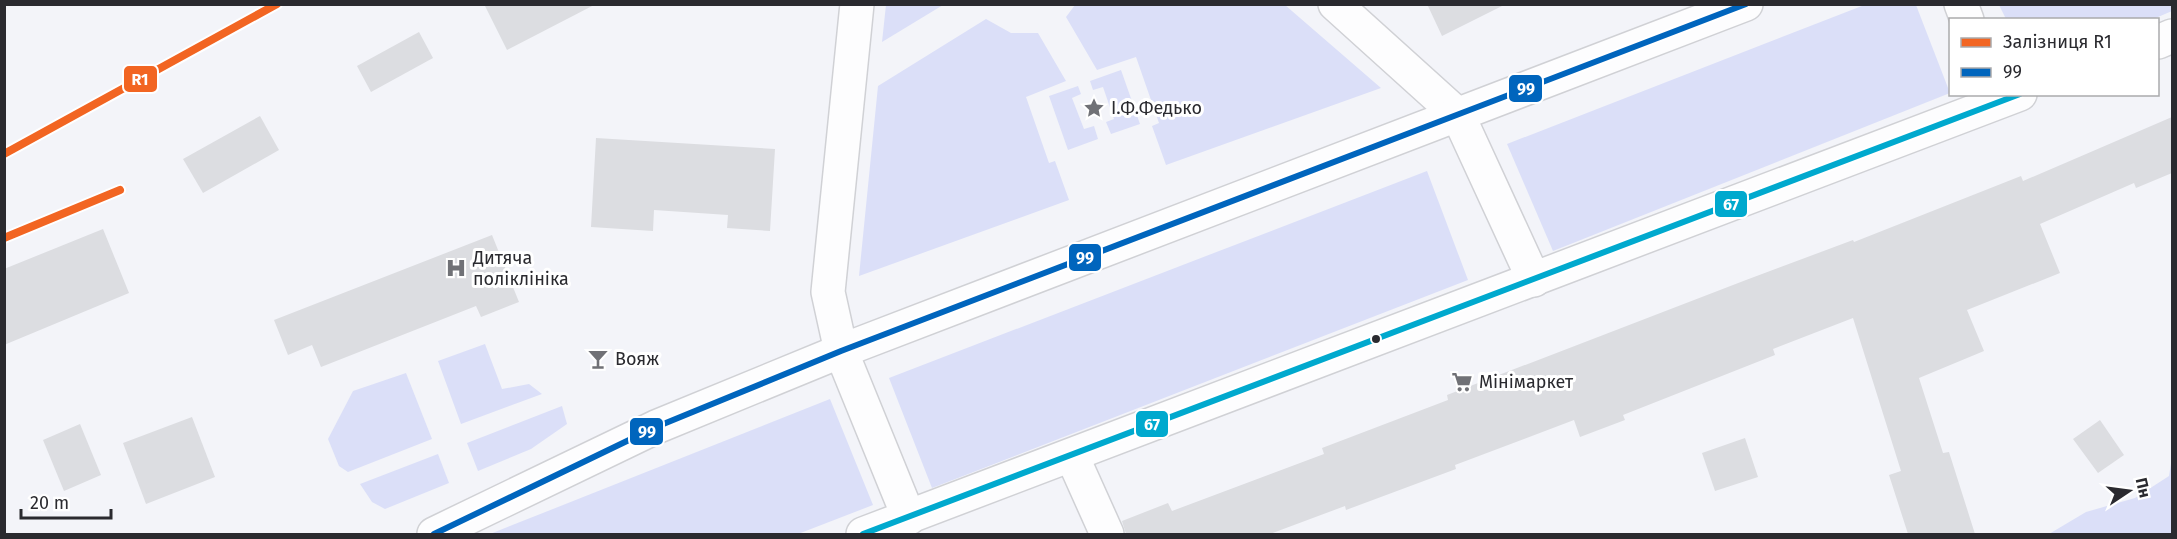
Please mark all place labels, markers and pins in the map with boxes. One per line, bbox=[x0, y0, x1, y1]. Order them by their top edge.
place icon: І.Ф.Федько bbox=[1082, 96, 1106, 120]
place label: І.Ф.Федько bbox=[1111, 97, 1202, 119]
place label: Дитяча поліклініка bbox=[472, 247, 569, 290]
hospital icon: Дитяча поліклініка bbox=[444, 256, 468, 280]
unlabelled marker bbox=[1370, 333, 1382, 345]
bar icon: Вояж bbox=[586, 347, 610, 371]
place label: Вояж bbox=[615, 348, 659, 370]
supermarket icon: Мінімаркет bbox=[1450, 370, 1474, 394]
place label: Мінімаркет bbox=[1479, 371, 1574, 393]

